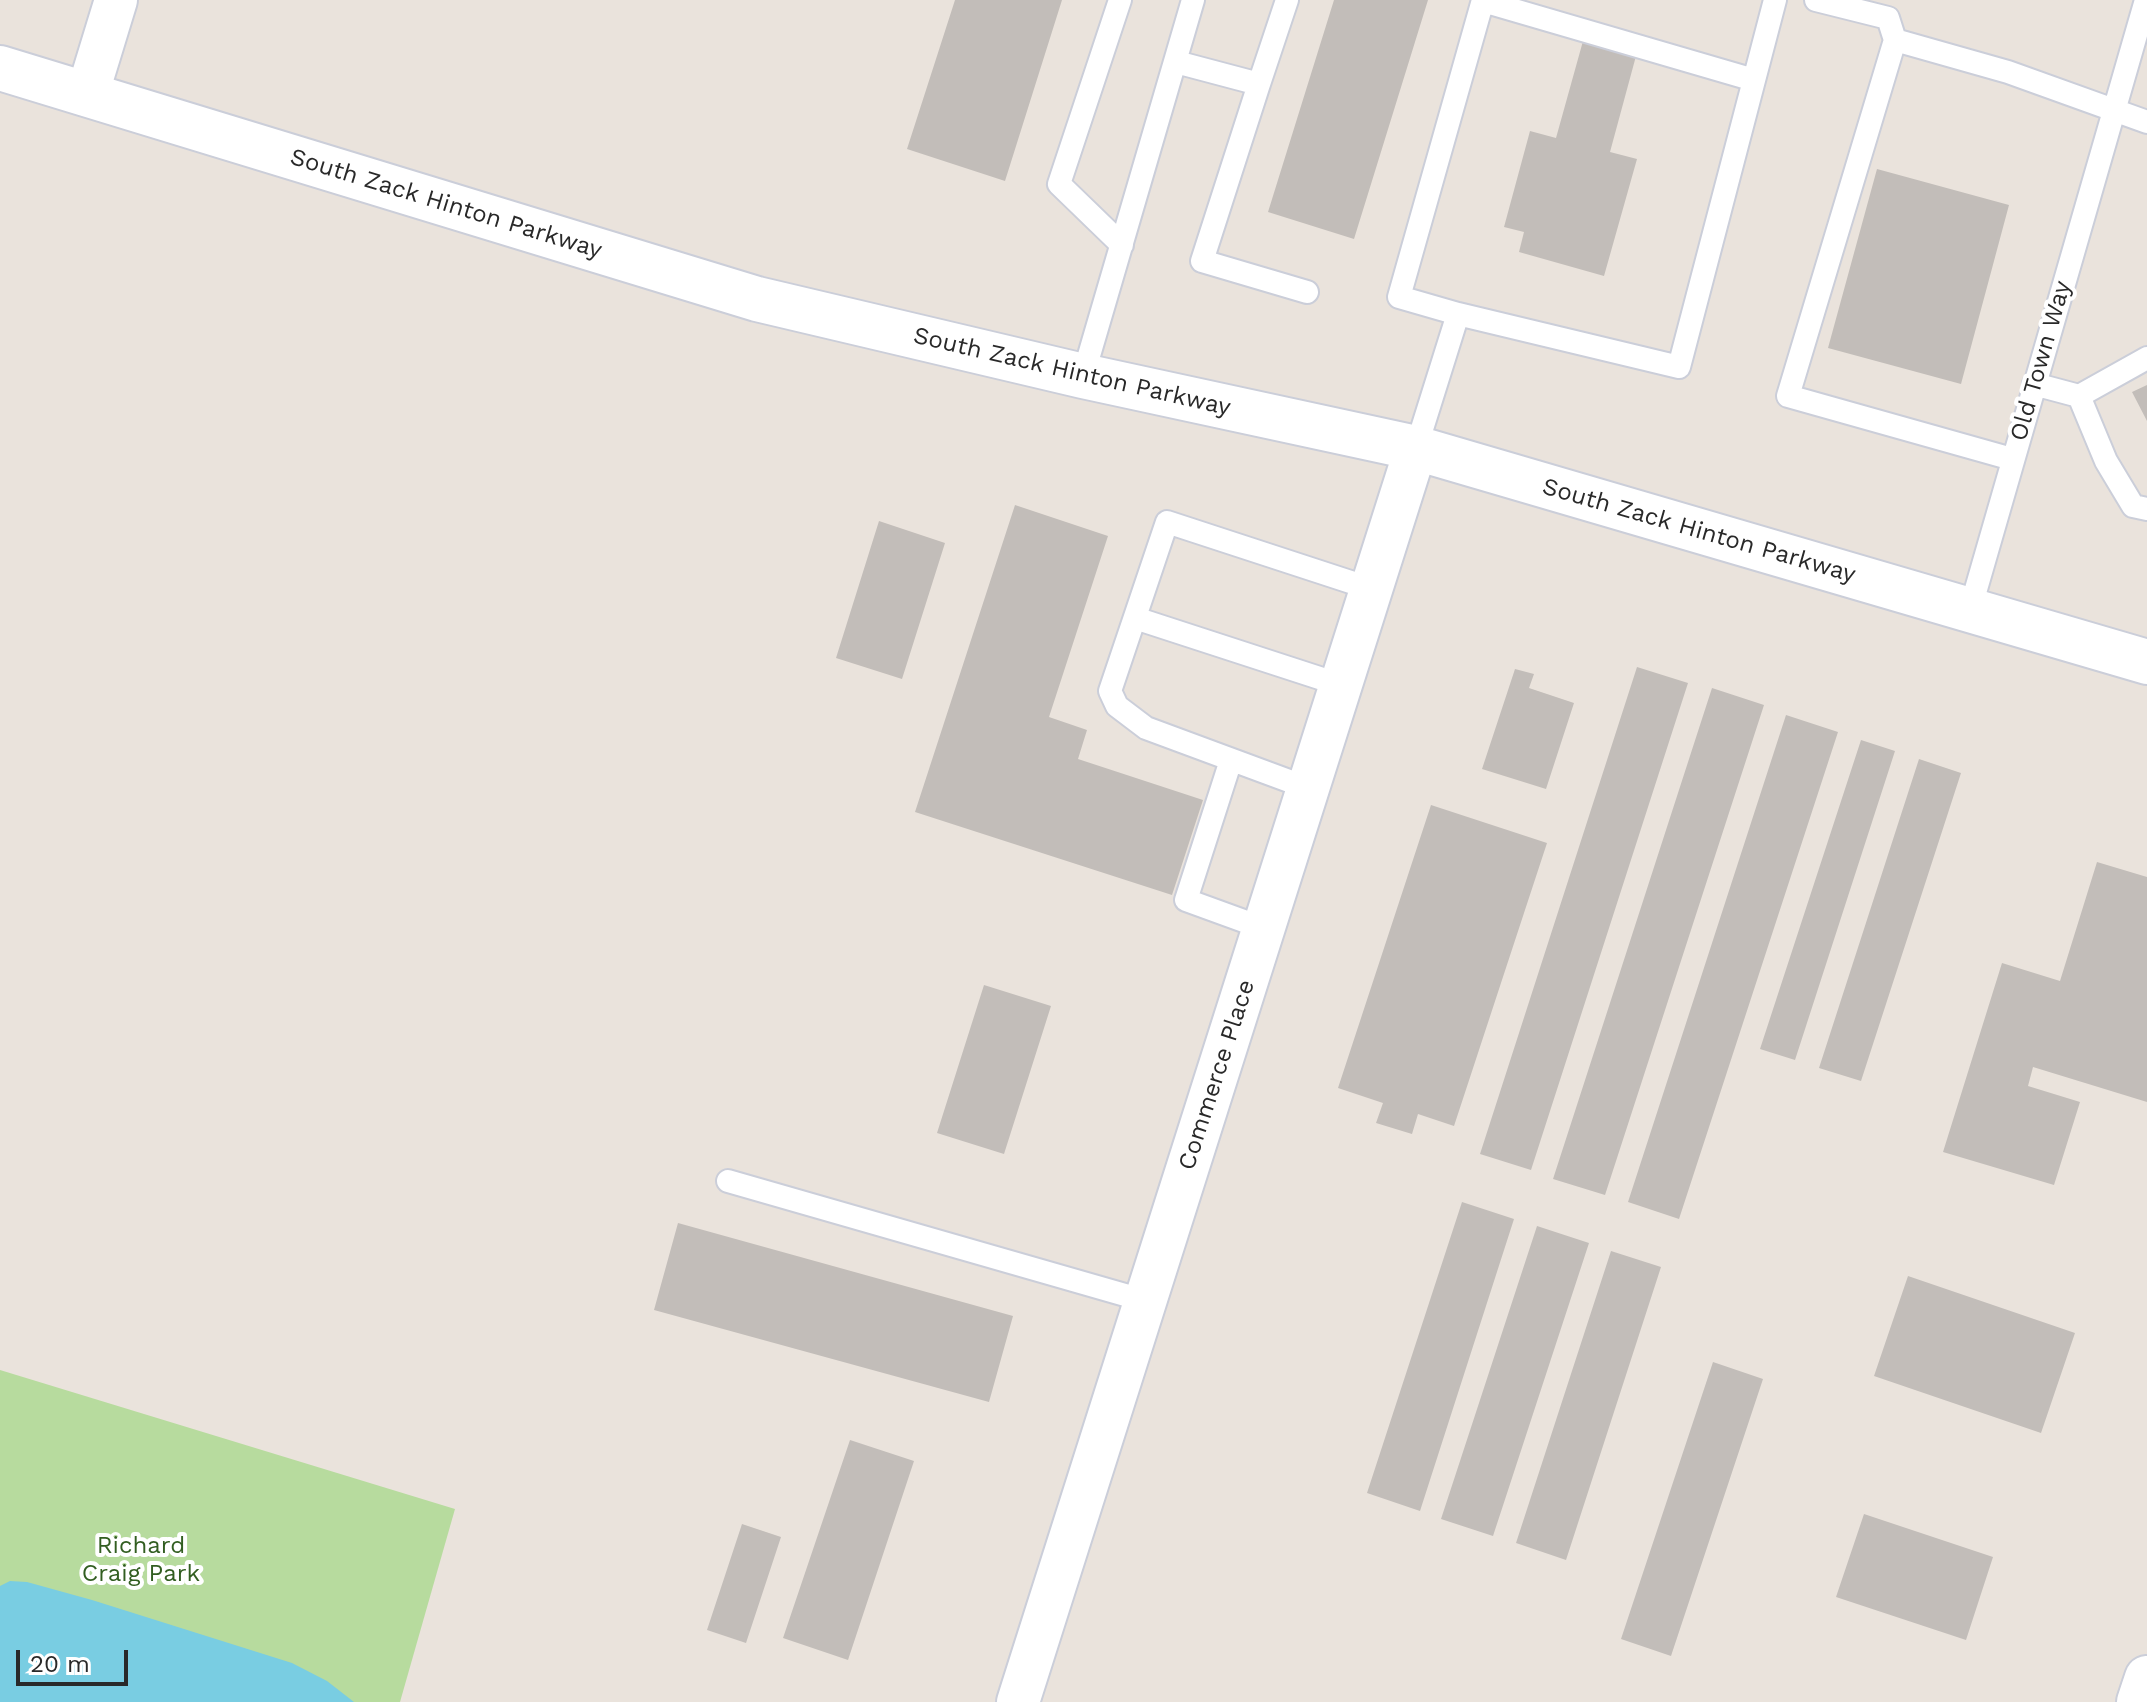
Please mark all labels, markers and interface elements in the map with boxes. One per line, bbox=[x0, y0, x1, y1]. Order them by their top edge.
street label: South Zack Hinton Parkway bbox=[287, 143, 605, 265]
street label: Old Town Way bbox=[2004, 278, 2078, 444]
street label: South Zack Hinton Parkway bbox=[911, 321, 1233, 423]
street label: South Zack Hinton Parkway bbox=[1539, 472, 1859, 590]
street label: Commerce Place bbox=[1173, 976, 1261, 1174]
park label: Richard Craig Park bbox=[82, 1532, 200, 1588]
scale bar bbox=[20, 1634, 132, 1684]
text: 20 m bbox=[30, 1650, 90, 1678]

